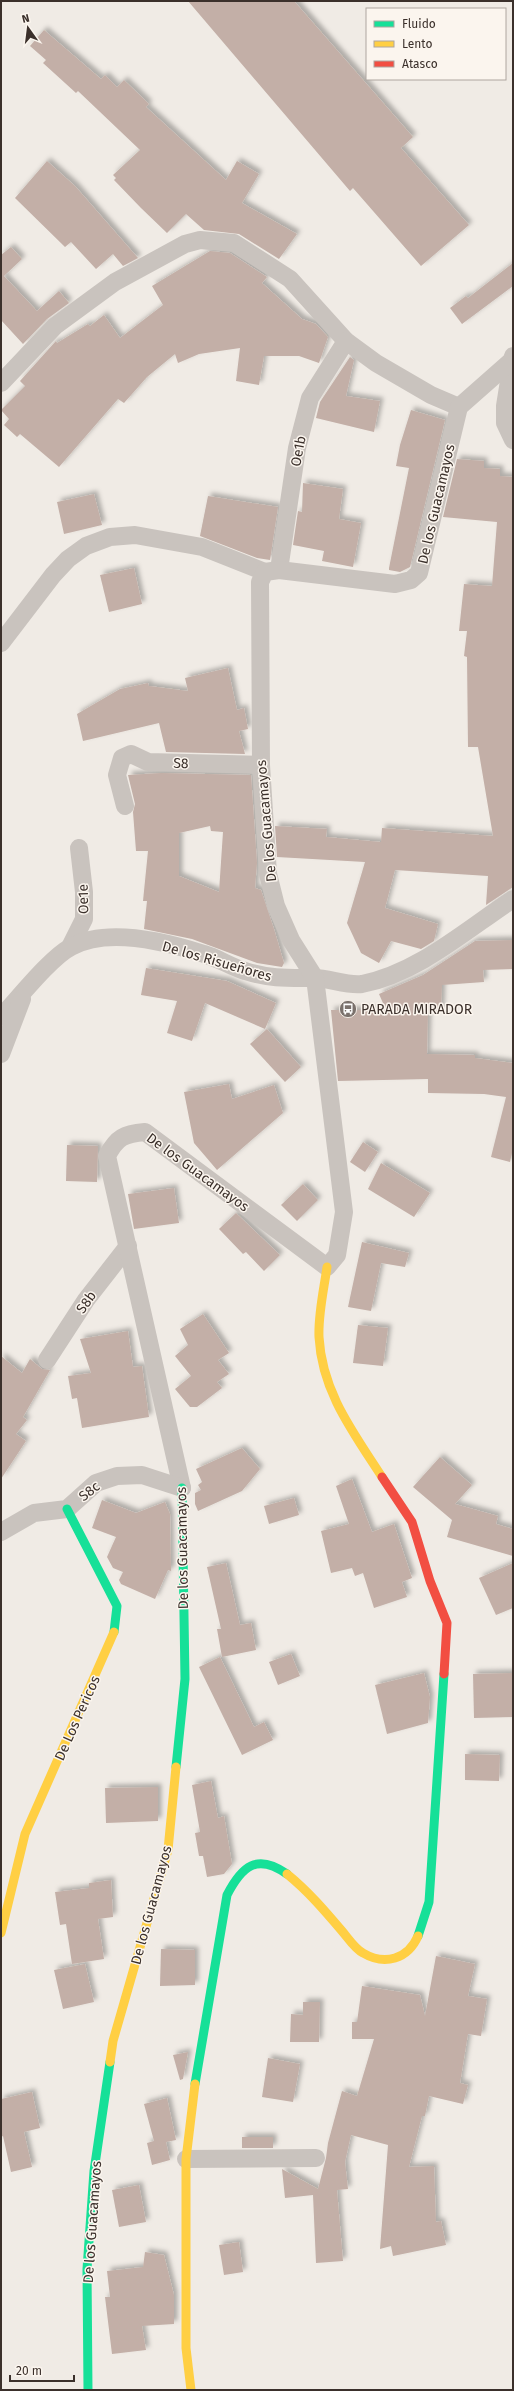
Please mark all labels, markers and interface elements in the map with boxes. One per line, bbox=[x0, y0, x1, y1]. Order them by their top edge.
north arrow bbox=[8, 8, 48, 48]
legend bbox=[366, 8, 506, 80]
text: N bbox=[21, 12, 31, 26]
text: Fluido bbox=[402, 17, 436, 31]
text: Lento bbox=[402, 37, 432, 51]
text: Atasco bbox=[402, 57, 438, 71]
street label: Oe1b bbox=[287, 434, 310, 468]
street label: De los Guacamayos bbox=[414, 442, 459, 566]
street label: S8 bbox=[173, 755, 189, 772]
street label: De los Guacamayos bbox=[253, 759, 280, 883]
street label: Oe1e bbox=[75, 884, 92, 914]
street label: De los Risueñores bbox=[160, 938, 274, 985]
bus stop icon: PARADA MIRADOR bbox=[338, 999, 358, 1019]
place label: PARADA MIRADOR bbox=[361, 1001, 473, 1018]
street label: De los Guacamayos bbox=[143, 1130, 253, 1216]
street label: S8b bbox=[73, 1288, 100, 1317]
street label: S8c bbox=[75, 1478, 103, 1505]
street label: De los Guacamayos bbox=[173, 1486, 192, 1609]
street label: De Los Pericos bbox=[51, 1673, 104, 1763]
street label: De los Guacamayos bbox=[127, 1843, 176, 1967]
street label: De los Guacamayos bbox=[80, 2160, 105, 2284]
scale bar bbox=[10, 2357, 74, 2383]
text: 20 m bbox=[16, 2364, 42, 2378]

